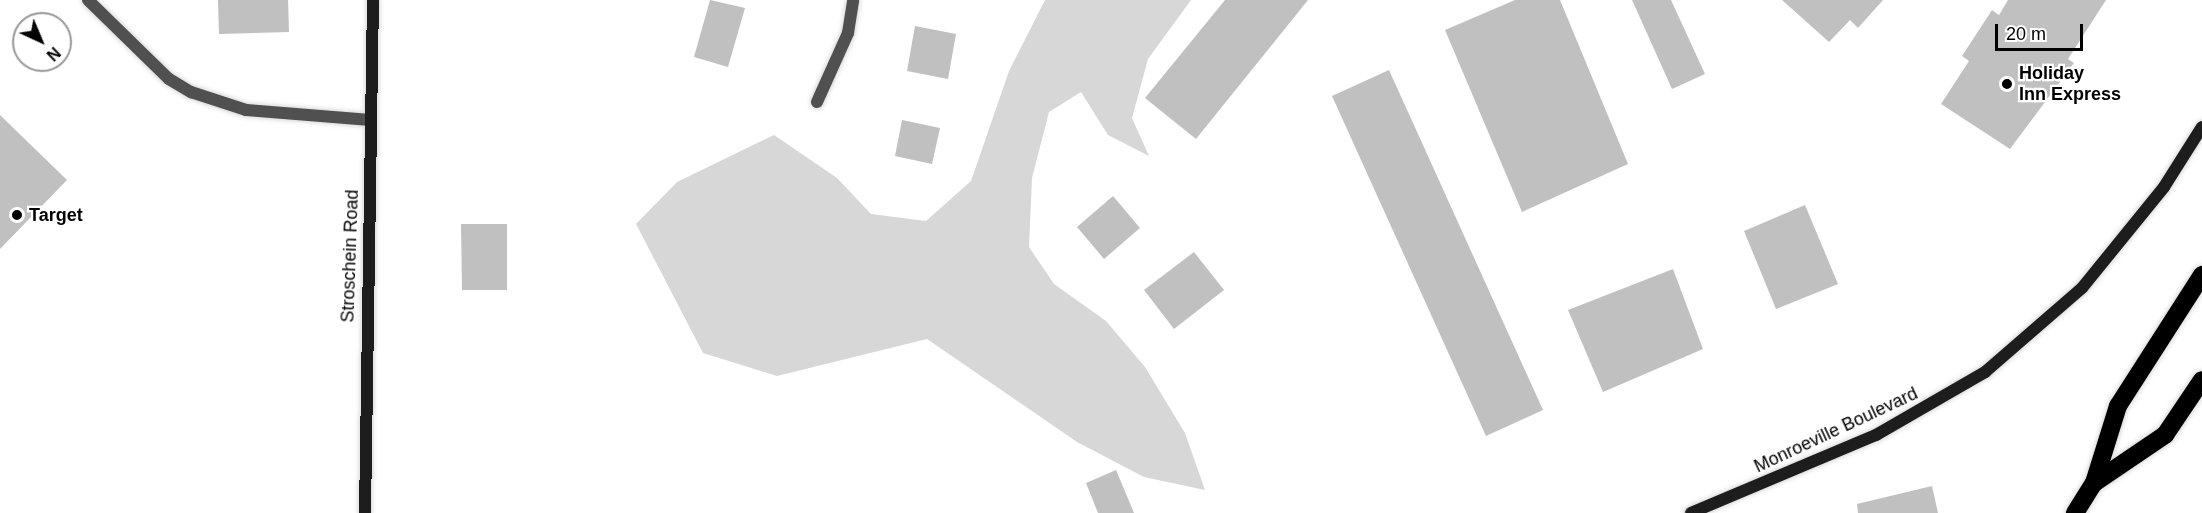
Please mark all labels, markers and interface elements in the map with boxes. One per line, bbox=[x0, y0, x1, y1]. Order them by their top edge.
north arrow bbox=[12, 12, 72, 72]
scale bar bbox=[1998, 12, 2086, 50]
text: 20 m bbox=[2006, 24, 2046, 44]
text: N bbox=[43, 44, 64, 64]
place label: Holiday Inn Express bbox=[2019, 63, 2121, 106]
marker: Holiday Inn Express bbox=[2000, 77, 2014, 91]
street label: Stroschein Road bbox=[337, 189, 363, 323]
place label: Target bbox=[29, 204, 83, 226]
marker: Target bbox=[10, 208, 24, 222]
street label: Monroeville Boulevard bbox=[1751, 383, 1921, 477]

